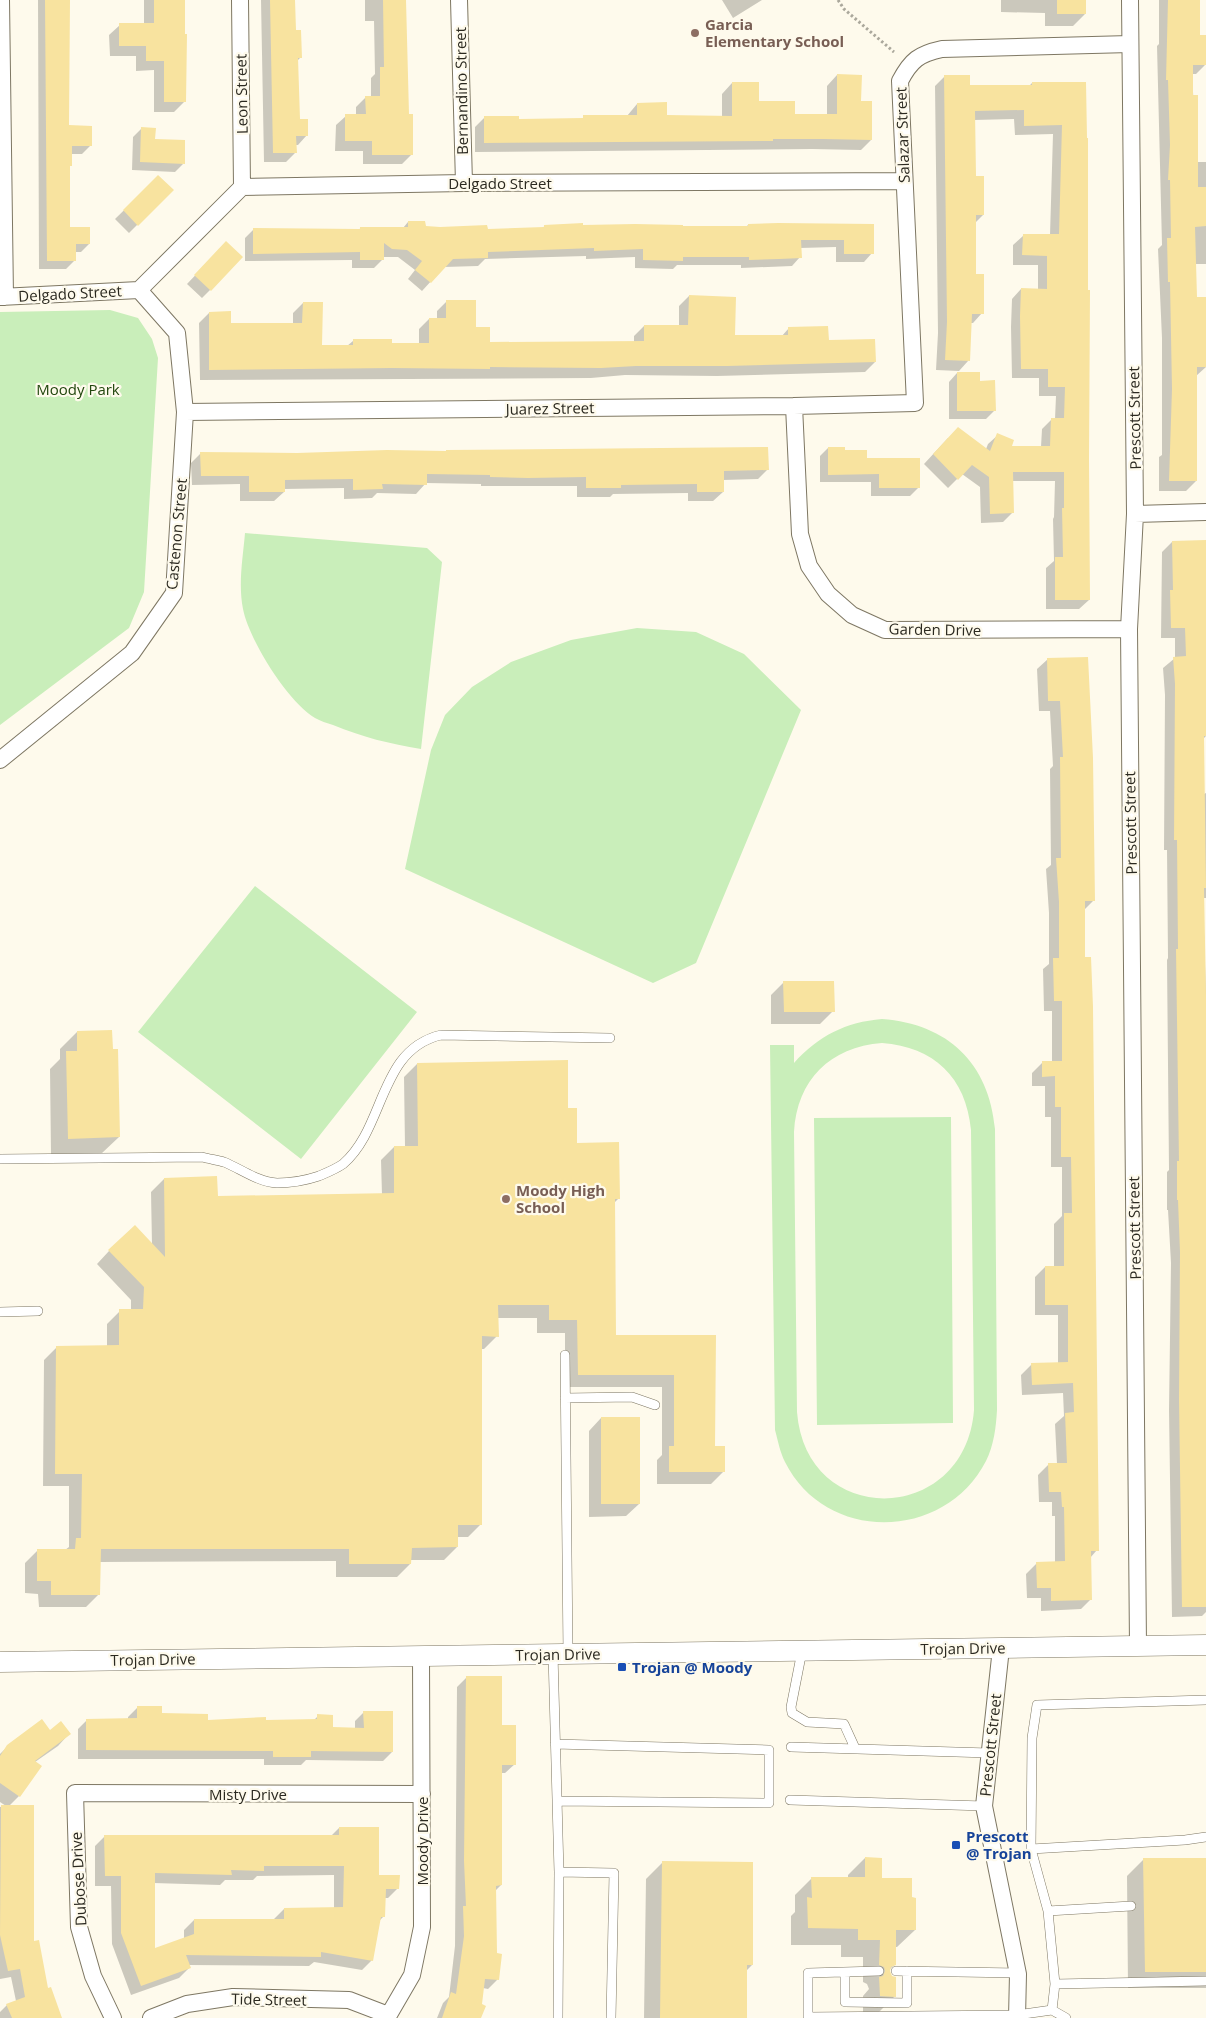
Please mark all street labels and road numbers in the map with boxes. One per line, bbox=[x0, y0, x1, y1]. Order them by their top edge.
street label: Bernandino Street bbox=[450, 27, 472, 155]
street label: Leon Street bbox=[230, 54, 252, 134]
street label: Salazar Street bbox=[890, 87, 914, 183]
street label: Delgado Street bbox=[448, 173, 552, 193]
street label: Delgado Street bbox=[18, 280, 122, 306]
street label: Prescott Street bbox=[1123, 366, 1145, 470]
street label: Juarez Street bbox=[503, 397, 595, 419]
street label: Castenon Street bbox=[161, 477, 191, 591]
street label: Garden Drive bbox=[888, 618, 982, 640]
street label: Prescott Street bbox=[1119, 771, 1141, 875]
street label: Prescott Street bbox=[1123, 1176, 1145, 1280]
street label: Trojan Drive bbox=[920, 1637, 1006, 1659]
street label: Trojan Drive bbox=[515, 1643, 601, 1665]
street label: Trojan Drive bbox=[110, 1648, 196, 1670]
street label: Prescott Street bbox=[975, 1693, 1005, 1797]
street label: Misty Drive bbox=[209, 1784, 287, 1804]
street label: Moody Drive bbox=[412, 1797, 432, 1885]
street label: Dubose Drive bbox=[66, 1831, 90, 1927]
street label: Tide Street bbox=[231, 1988, 307, 2010]

